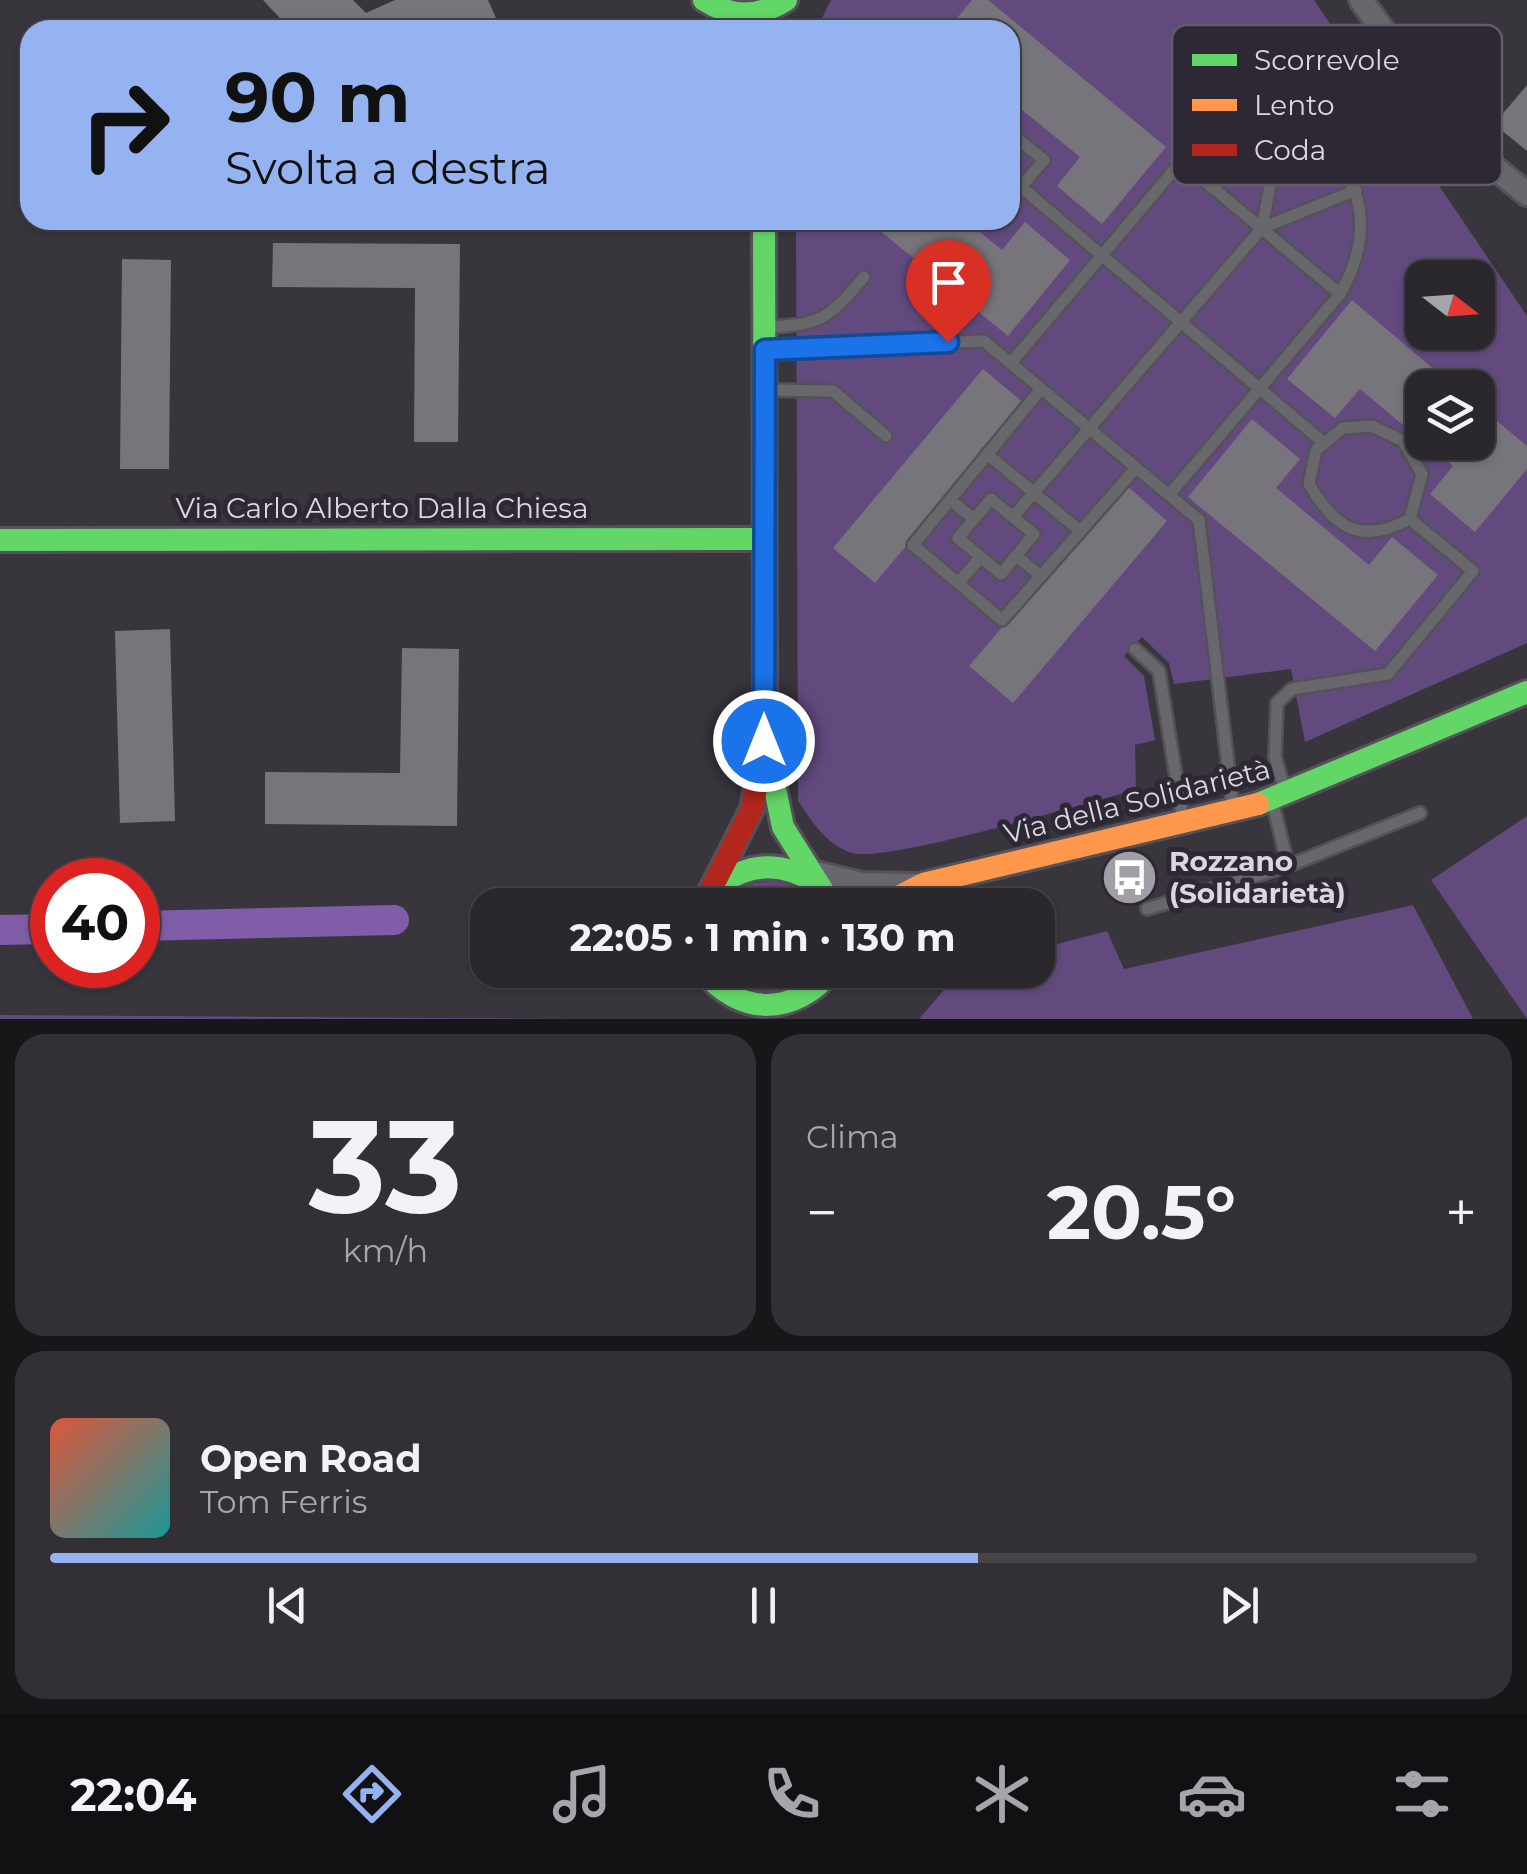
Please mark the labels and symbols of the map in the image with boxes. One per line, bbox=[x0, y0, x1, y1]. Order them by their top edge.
legend bbox=[1172, 25, 1502, 185]
text: Scorrevole bbox=[1254, 43, 1400, 77]
text: Lento bbox=[1254, 88, 1335, 122]
text: Coda bbox=[1254, 133, 1326, 167]
pin bbox=[906, 240, 991, 343]
north arrow bbox=[1405, 260, 1495, 350]
street label: Via Carlo Alberto Dalla Chiesa bbox=[176, 491, 588, 525]
position arrow bbox=[712, 689, 816, 793]
street label: Via della Solidarietà bbox=[1000, 751, 1274, 851]
place label: Rozzano (Solidarietà) bbox=[1169, 844, 1346, 910]
bus stop icon: Rozzano (Solidarietà) bbox=[1100, 847, 1160, 907]
speed limit sign: 40 bbox=[30, 858, 160, 988]

